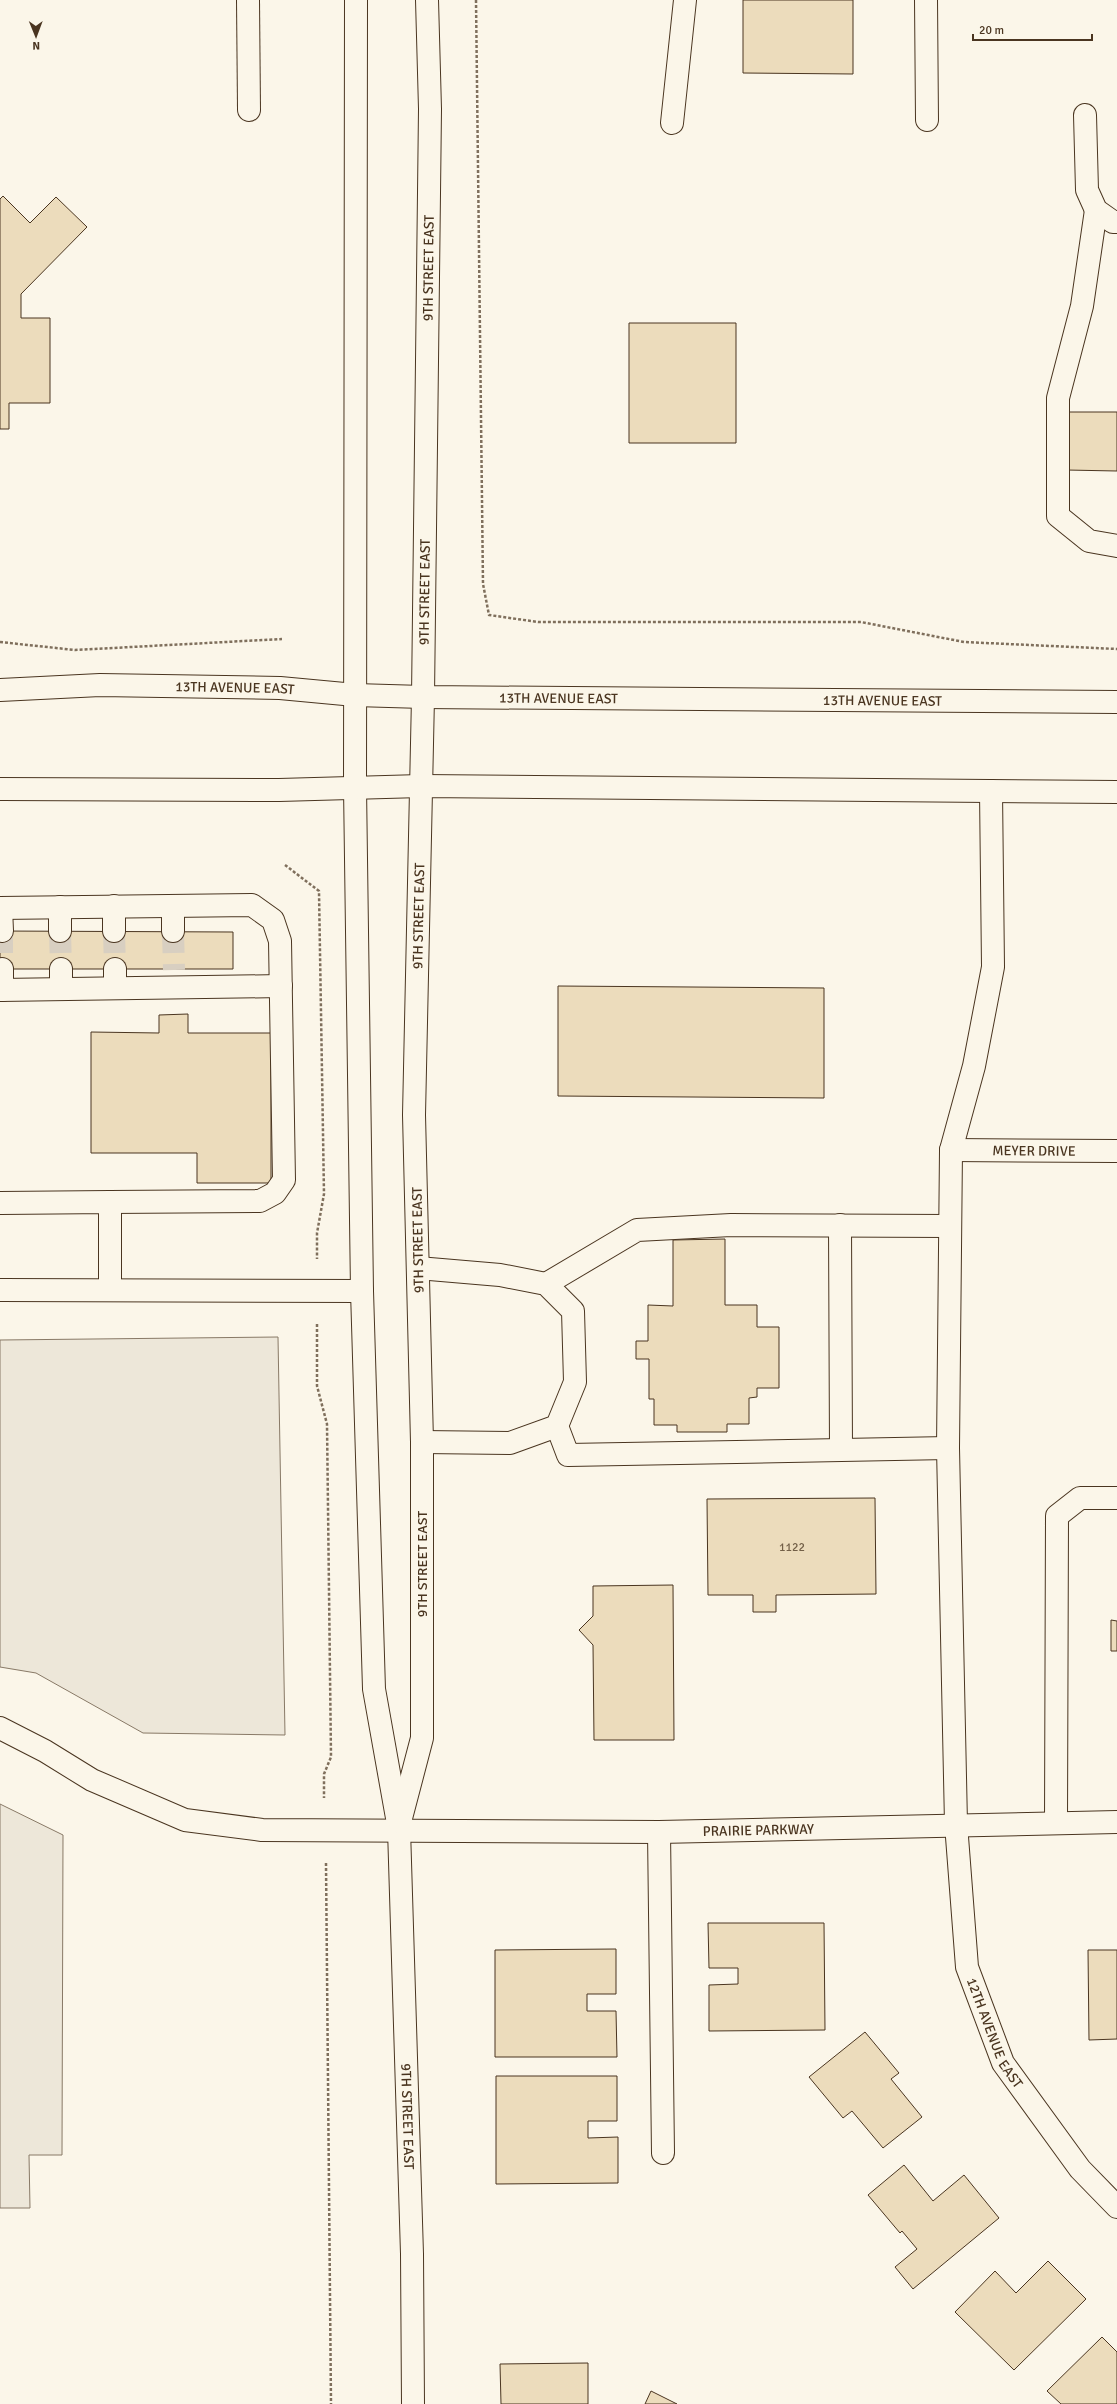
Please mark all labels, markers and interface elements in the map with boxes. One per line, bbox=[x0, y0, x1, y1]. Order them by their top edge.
north arrow bbox=[16, 16, 56, 56]
scale bar bbox=[973, 16, 1092, 42]
text: 20 m bbox=[979, 23, 1004, 38]
text: N bbox=[32, 39, 40, 52]
street label: 9TH STREET EAST bbox=[419, 215, 437, 321]
street label: 9TH STREET EAST bbox=[415, 539, 433, 645]
street label: 13TH AVENUE EAST bbox=[175, 678, 295, 698]
street label: 13TH AVENUE EAST bbox=[499, 689, 618, 707]
street label: 13TH AVENUE EAST bbox=[823, 691, 942, 709]
street label: 9TH STREET EAST bbox=[409, 863, 428, 969]
street label: MEYER DRIVE bbox=[992, 1142, 1076, 1159]
street label: 9TH STREET EAST bbox=[409, 1187, 427, 1293]
street label: 9TH STREET EAST bbox=[414, 1511, 431, 1617]
house number: 1122 bbox=[779, 1540, 805, 1555]
street label: PRAIRIE PARKWAY bbox=[702, 1820, 814, 1840]
street label: 12TH AVENUE EAST bbox=[963, 1975, 1027, 2091]
street label: 9TH STREET EAST bbox=[398, 2063, 418, 2170]

